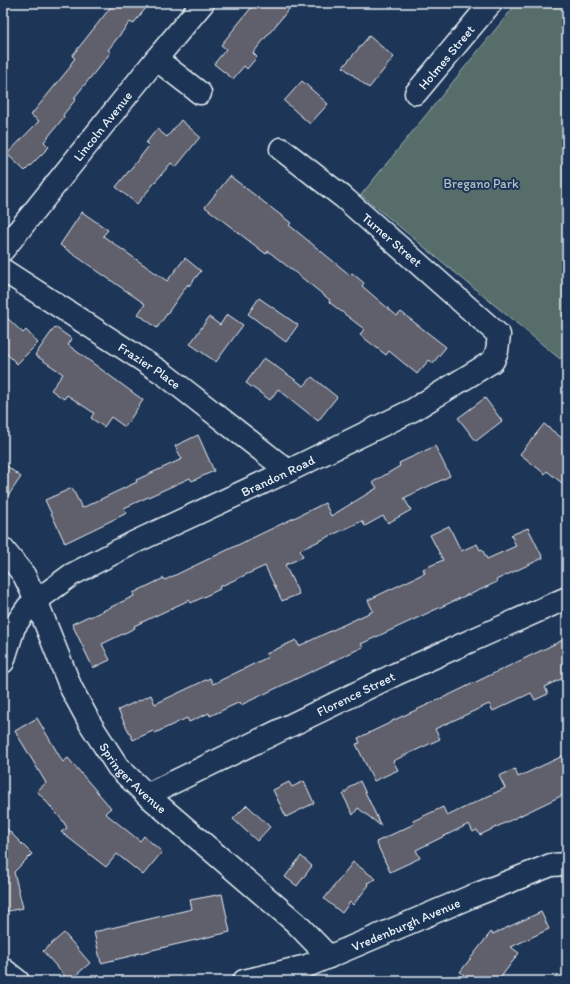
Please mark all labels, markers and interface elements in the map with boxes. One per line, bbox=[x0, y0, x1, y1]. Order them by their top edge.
street label: Holmes Street bbox=[415, 22, 477, 92]
street label: Lincoln Avenue bbox=[70, 88, 135, 164]
park label: Bregano Park bbox=[443, 176, 519, 191]
street label: Turner Street bbox=[359, 210, 425, 270]
street label: Frazier Place bbox=[116, 339, 184, 392]
street label: Brandon Road bbox=[238, 452, 317, 499]
street label: Florence Street bbox=[314, 668, 397, 719]
street label: Springer Avenue bbox=[97, 740, 170, 816]
street label: Vredenburgh Avenue bbox=[349, 895, 462, 954]

